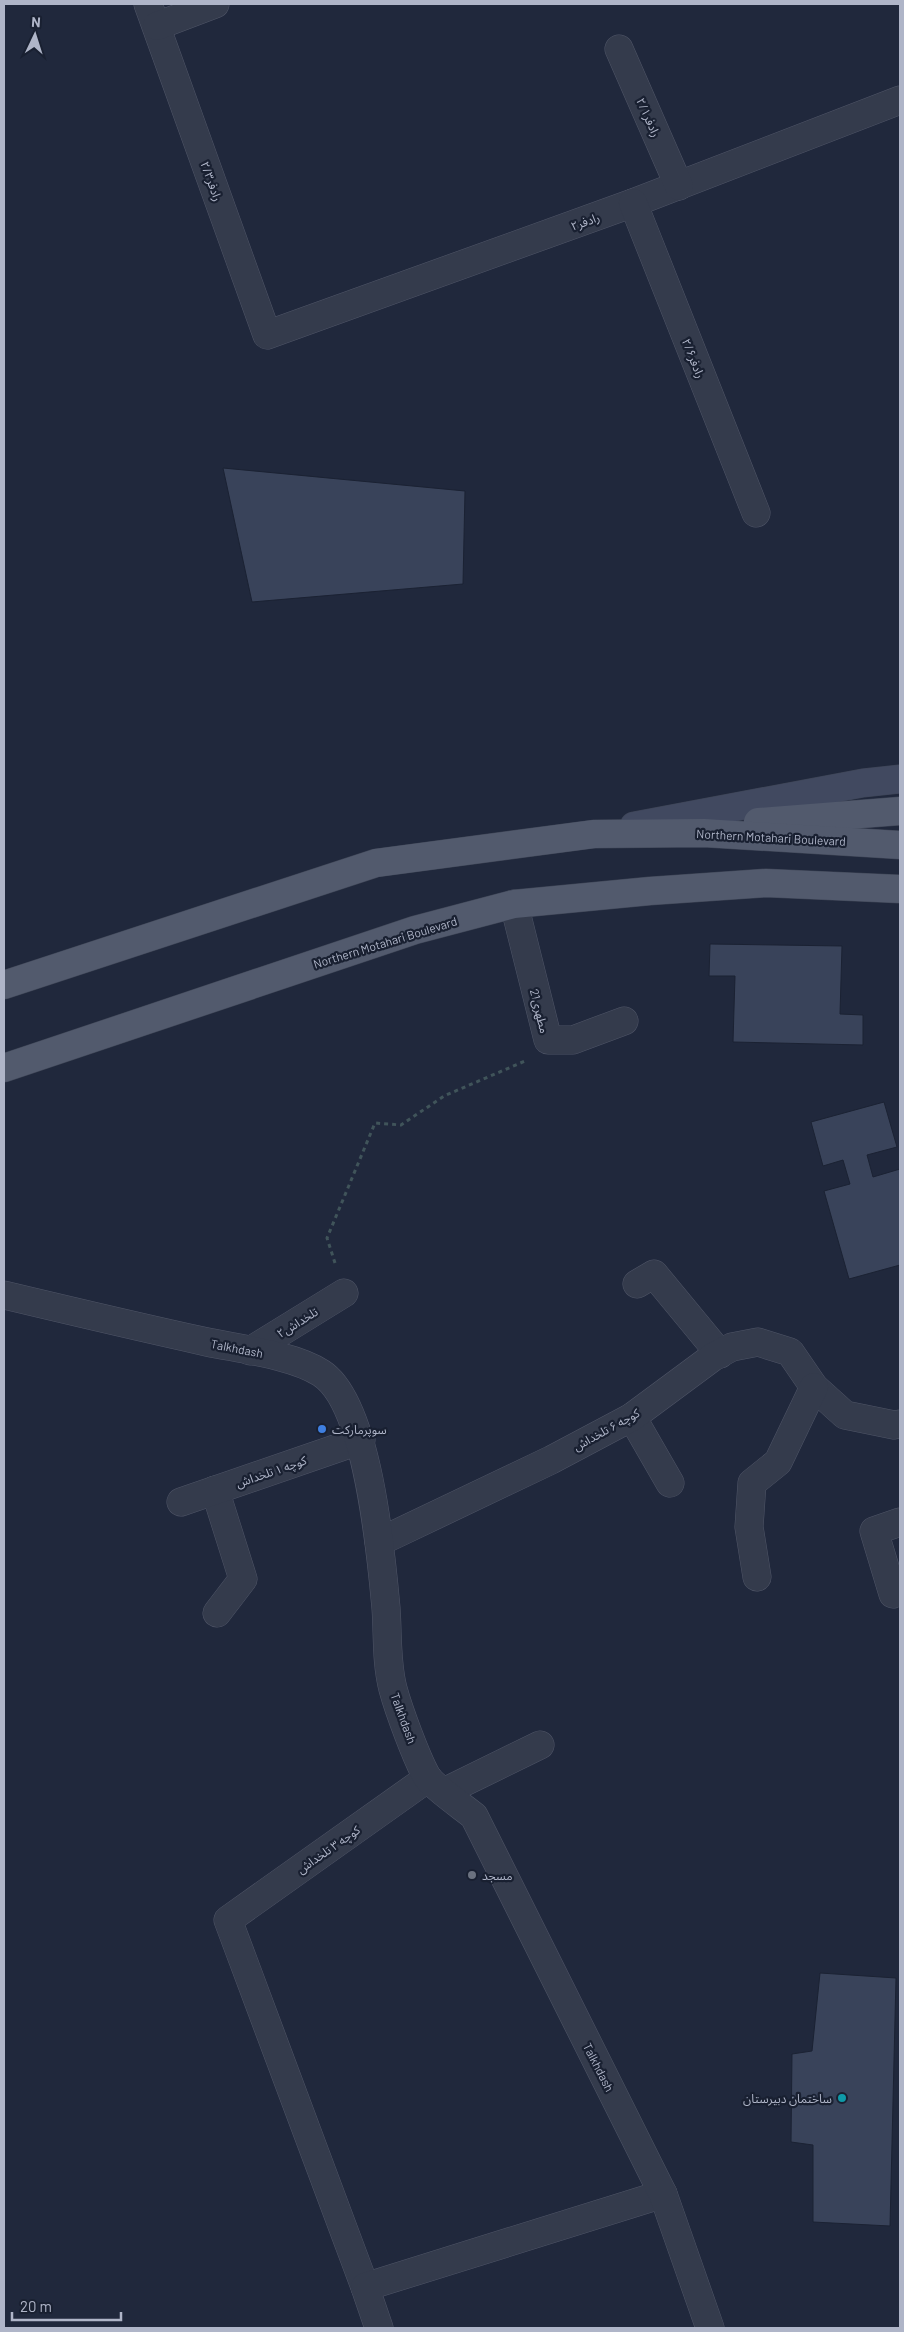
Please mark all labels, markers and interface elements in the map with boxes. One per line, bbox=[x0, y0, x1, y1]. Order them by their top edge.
north arrow bbox=[10, 10, 60, 60]
text: N bbox=[31, 13, 41, 30]
street label: رادفر۲/۱ bbox=[633, 95, 664, 139]
street label: رادفر۲/۳ bbox=[197, 159, 226, 203]
street label: رادفر۲ bbox=[569, 209, 602, 234]
street label: رادفر۲/۶ bbox=[679, 336, 708, 380]
street label: Northern Motahari Boulevard bbox=[696, 826, 846, 848]
street label: Northern Motahari Boulevard bbox=[311, 913, 459, 971]
street label: 21مطهرى bbox=[527, 987, 552, 1035]
street label: ۲تلخداش bbox=[274, 1304, 321, 1341]
street label: Talkhdash bbox=[210, 1336, 264, 1360]
street label: کوچه ۶ تلخداش bbox=[570, 1404, 644, 1455]
place label: سوپرمارکت bbox=[332, 1422, 387, 1438]
marker: سوپرمارکت bbox=[316, 1423, 328, 1435]
street label: کوچه ۱ تلخداش bbox=[234, 1452, 310, 1492]
street label: Talkhdash bbox=[388, 1691, 420, 1745]
street label: کوچه ۳ تلخداش bbox=[294, 1822, 364, 1878]
place label: مسجد bbox=[482, 1868, 513, 1883]
marker: مسجد bbox=[466, 1869, 478, 1881]
street label: Talkhdash bbox=[581, 2040, 617, 2094]
place label: ساختمان دبیرستان bbox=[743, 2091, 832, 2106]
marker: ساختمان دبیرستان bbox=[836, 2092, 848, 2104]
scale bar bbox=[12, 2290, 121, 2322]
text: 20 m bbox=[20, 2297, 52, 2315]

